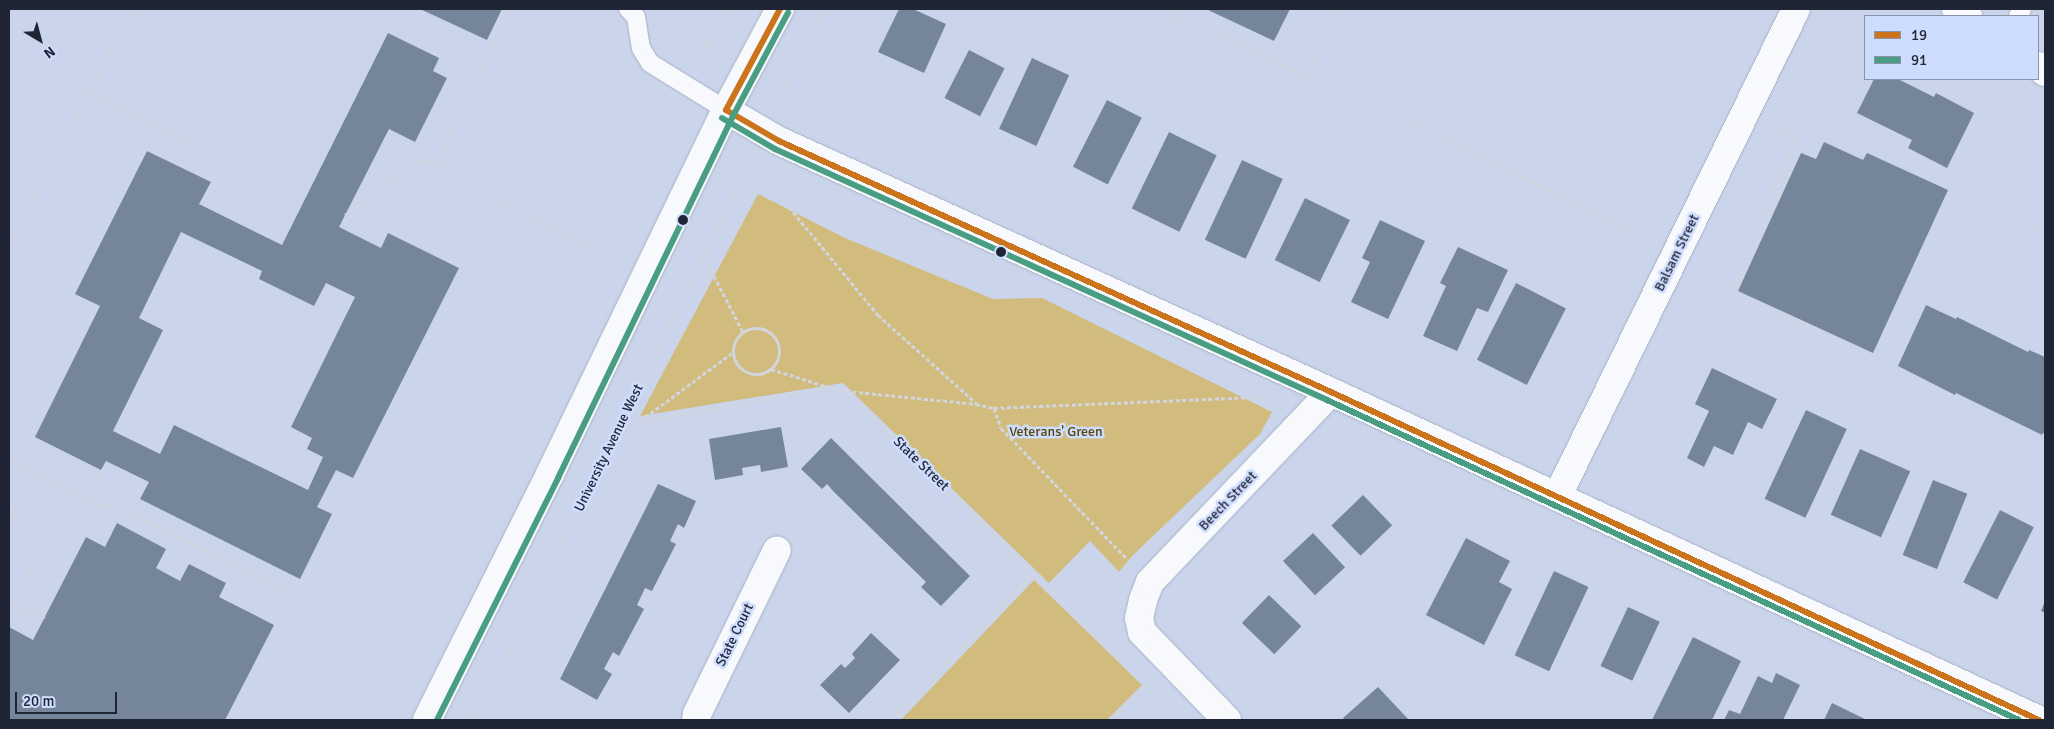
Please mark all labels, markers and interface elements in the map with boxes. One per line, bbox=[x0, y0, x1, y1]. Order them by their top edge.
north arrow bbox=[15, 15, 65, 65]
legend bbox=[1864, 15, 2039, 80]
text: 19 bbox=[1911, 26, 1927, 44]
text: N bbox=[40, 43, 58, 62]
text: 91 bbox=[1911, 51, 1927, 69]
street label: Balsam Street bbox=[1651, 212, 1703, 294]
unlabelled marker bbox=[678, 215, 688, 225]
unlabelled marker bbox=[996, 247, 1006, 257]
street label: University Avenue West bbox=[571, 382, 647, 514]
park label: Veterans' Green bbox=[1009, 424, 1103, 440]
street label: State Street bbox=[890, 433, 952, 495]
street label: Beech Street bbox=[1195, 468, 1261, 534]
street label: State Court bbox=[713, 601, 757, 669]
scale bar bbox=[18, 682, 120, 714]
text: 20 m bbox=[23, 692, 54, 710]

